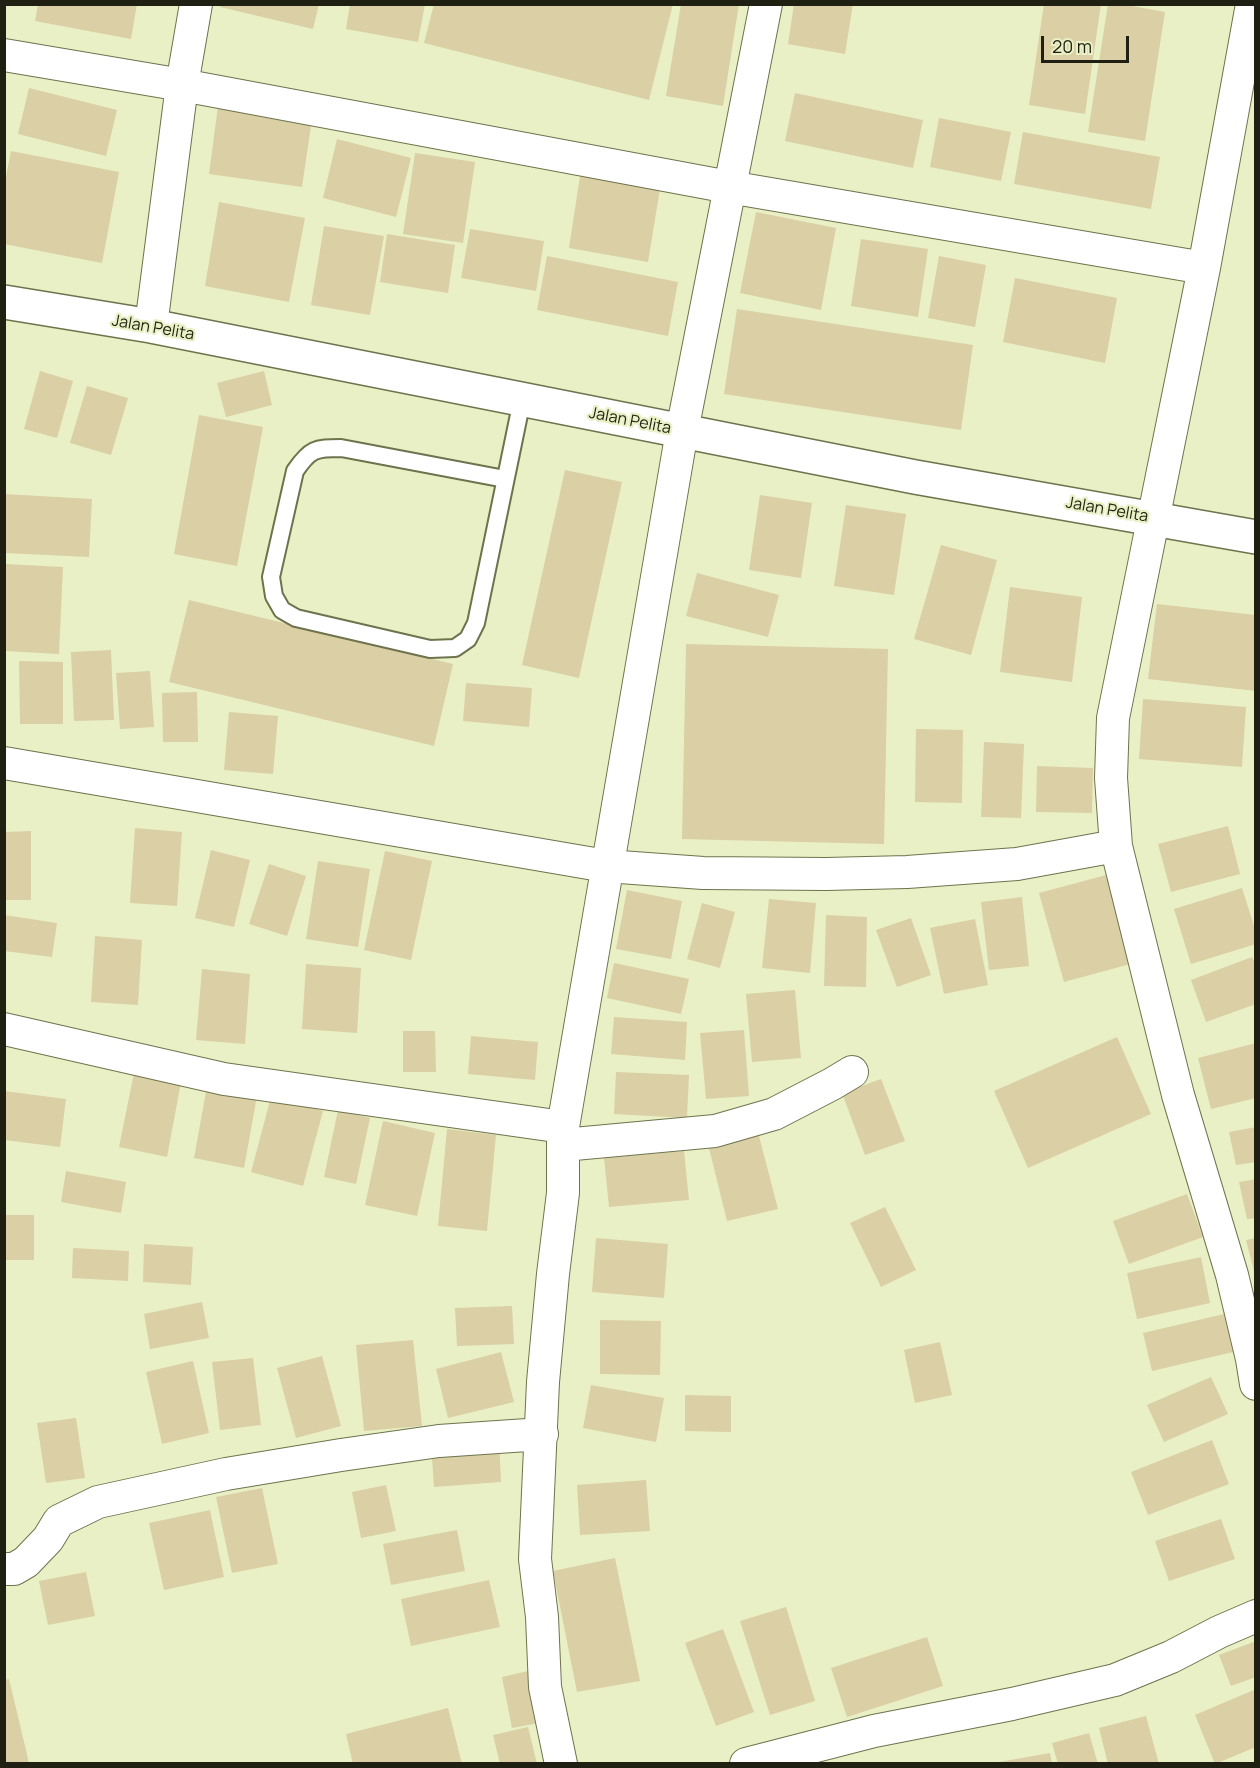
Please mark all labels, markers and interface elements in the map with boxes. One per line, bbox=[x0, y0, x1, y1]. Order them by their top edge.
scale bar bbox=[1044, 24, 1132, 62]
text: 20 m bbox=[1052, 34, 1092, 58]
street label: Jalan Pelita bbox=[110, 311, 196, 345]
street label: Jalan Pelita bbox=[587, 404, 673, 438]
street label: Jalan Pelita bbox=[1064, 493, 1150, 527]

